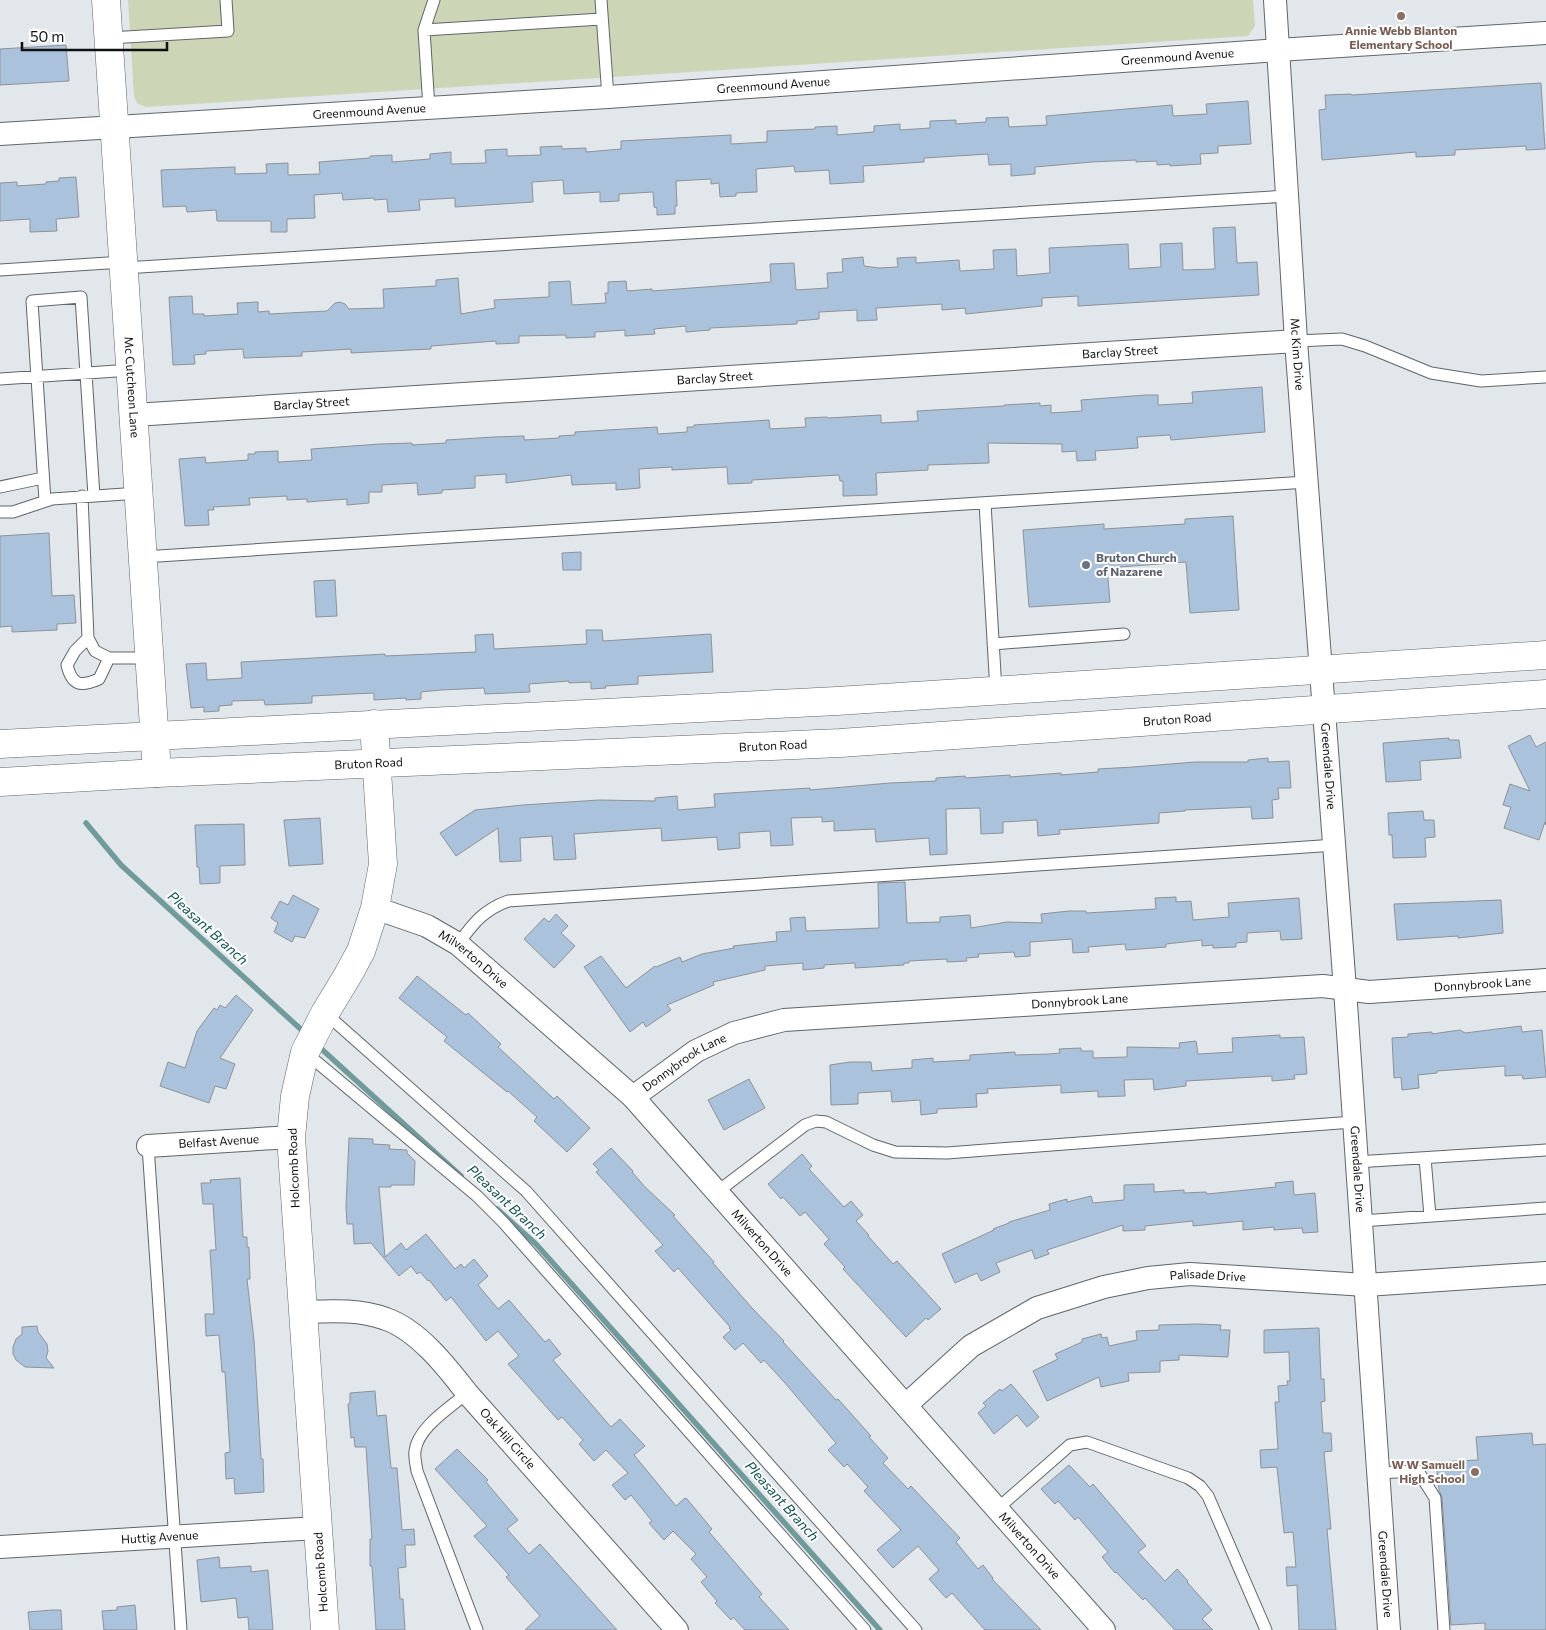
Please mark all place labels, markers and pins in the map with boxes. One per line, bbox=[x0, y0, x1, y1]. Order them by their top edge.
marker: Annie Webb Blanton Elementary School bbox=[1395, 10, 1407, 22]
place label: Annie Webb Blanton Elementary School bbox=[1345, 23, 1457, 51]
place label: Bruton Church of Nazarene bbox=[1096, 550, 1177, 578]
marker: Bruton Church of Nazarene bbox=[1080, 559, 1092, 571]
place label: W W Samuell High School bbox=[1392, 1457, 1465, 1485]
marker: W W Samuell High School bbox=[1469, 1466, 1481, 1478]

